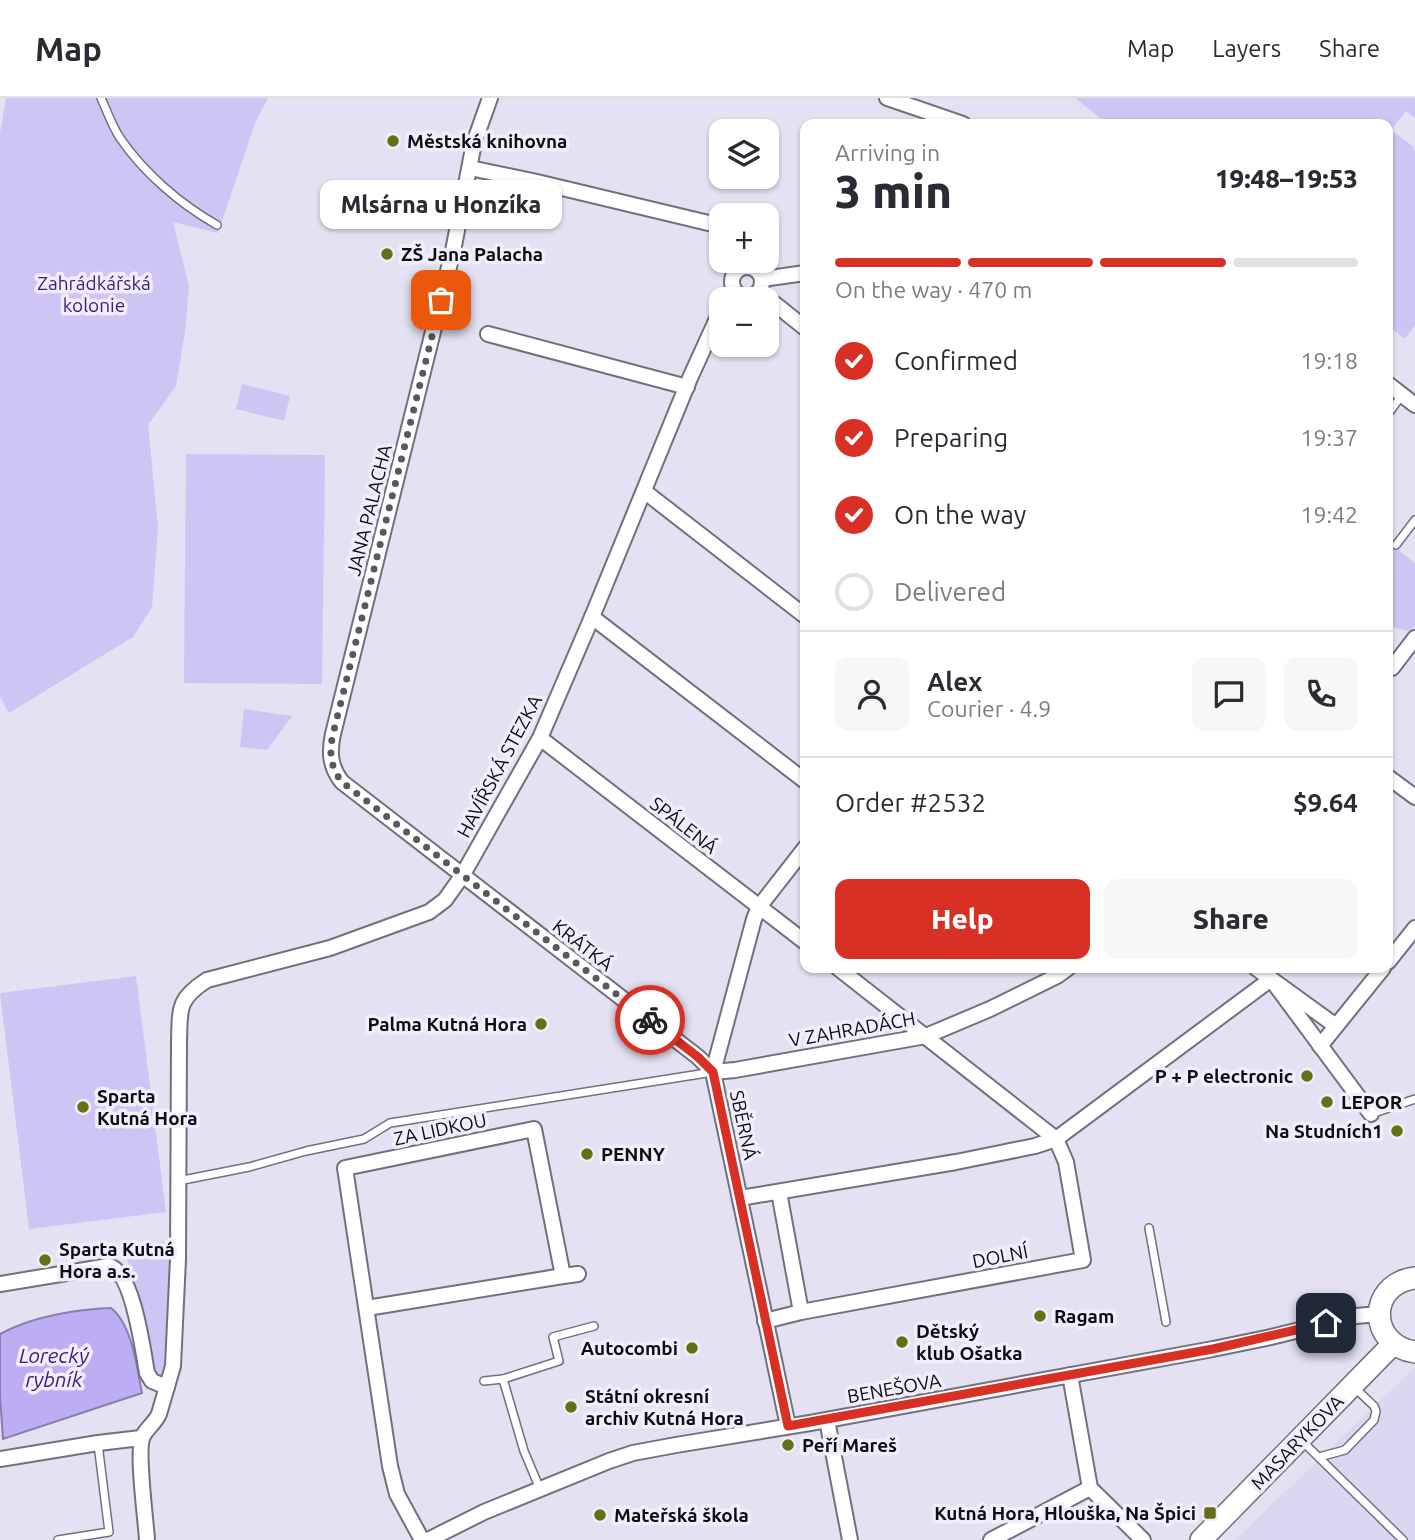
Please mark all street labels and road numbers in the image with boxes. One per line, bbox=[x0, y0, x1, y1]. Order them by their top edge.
street label: JANA PALACHA bbox=[342, 441, 396, 578]
street label: HAVÍŘSKÁ STEZKA bbox=[452, 690, 546, 841]
street label: SPÁLENÁ bbox=[646, 792, 722, 858]
street label: KRÁTKÁ bbox=[548, 915, 618, 976]
street label: V ZAHRADÁCH bbox=[787, 1007, 917, 1051]
street label: SBĚRNÁ bbox=[726, 1088, 762, 1162]
street label: ZA LIDKOU bbox=[391, 1108, 489, 1150]
street label: DOLNÍ bbox=[970, 1240, 1031, 1272]
street label: BENEŠOVA bbox=[845, 1369, 943, 1407]
street label: MASARYKOVA bbox=[1246, 1390, 1348, 1494]

